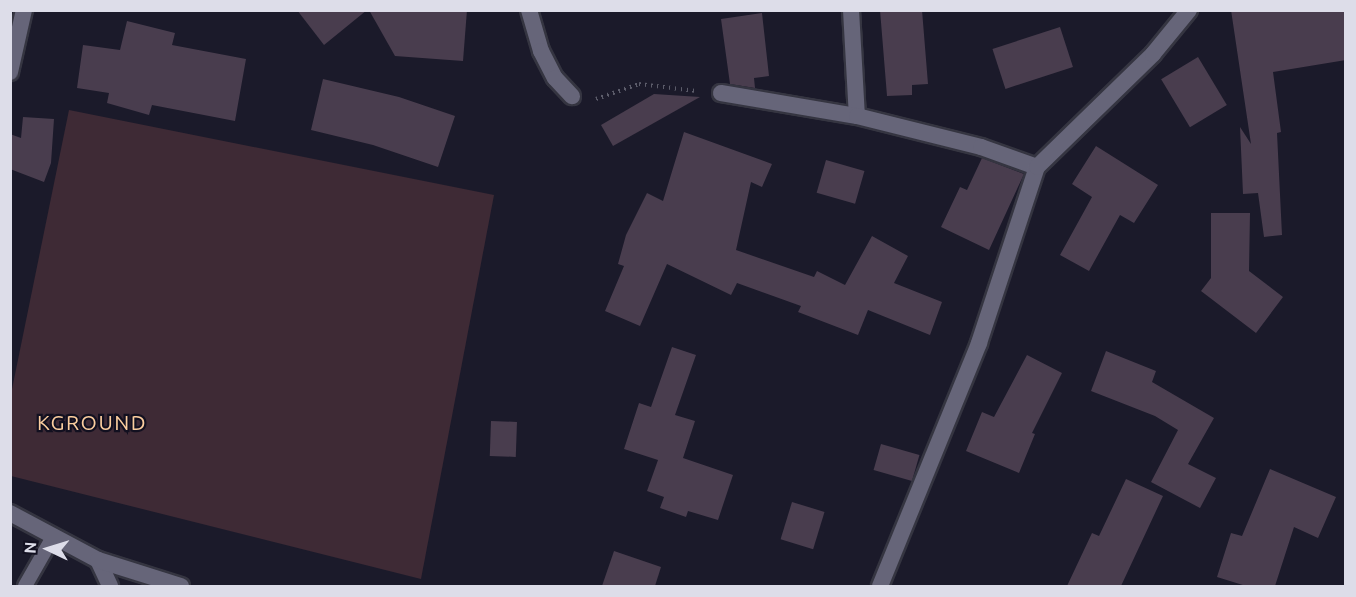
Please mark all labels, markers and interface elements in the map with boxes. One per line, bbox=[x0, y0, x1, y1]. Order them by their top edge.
district label: KGROUND bbox=[37, 409, 147, 435]
north arrow bbox=[18, 519, 78, 579]
text: N bbox=[21, 541, 39, 554]

